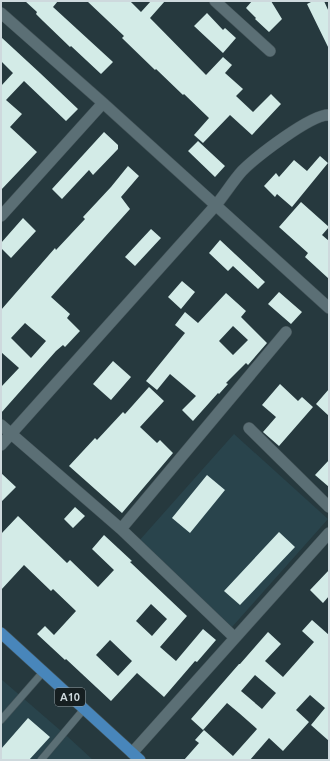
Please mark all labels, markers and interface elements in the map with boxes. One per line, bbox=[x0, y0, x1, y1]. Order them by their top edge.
road number: A10 bbox=[55, 688, 85, 706]

